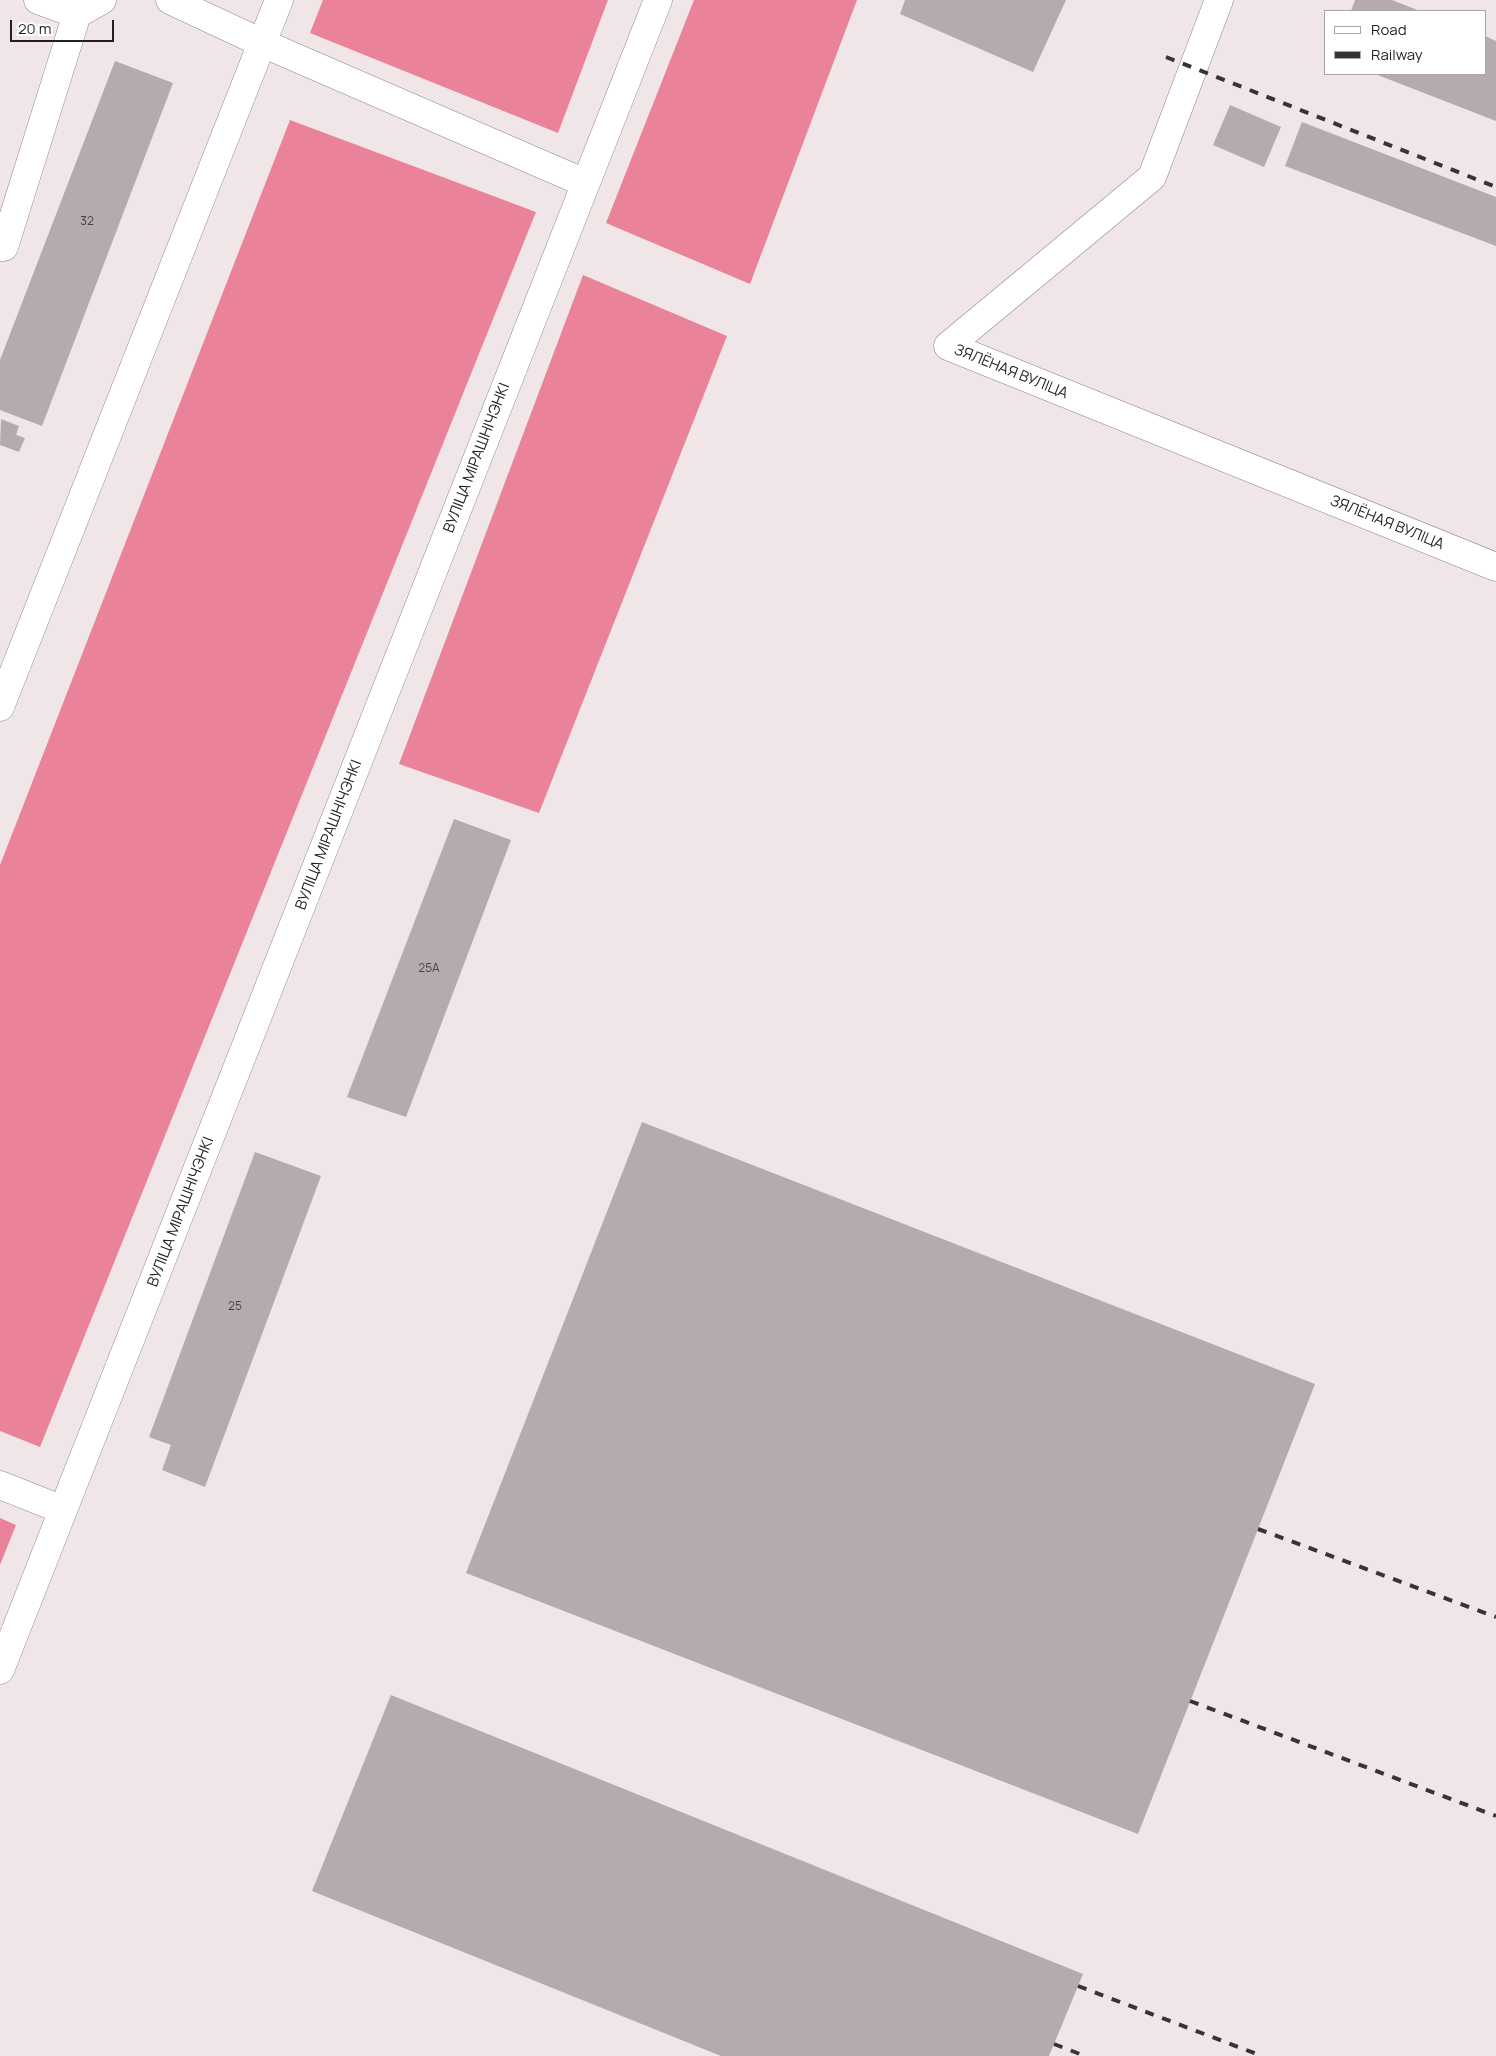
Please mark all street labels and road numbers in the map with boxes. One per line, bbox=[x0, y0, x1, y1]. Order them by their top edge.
street label: ЗЯЛЁНАЯ ВУЛІЦА bbox=[952, 341, 1070, 403]
street label: ВУЛІЦА МІРАШНІЧЭНКІ bbox=[440, 381, 514, 535]
street label: ЗЯЛЁНАЯ ВУЛІЦА bbox=[1328, 492, 1446, 554]
street label: ВУЛІЦА МІРАШНІЧЭНКІ bbox=[292, 758, 366, 912]
street label: ВУЛІЦА МІРАШНІЧЭНКІ bbox=[144, 1135, 218, 1289]

